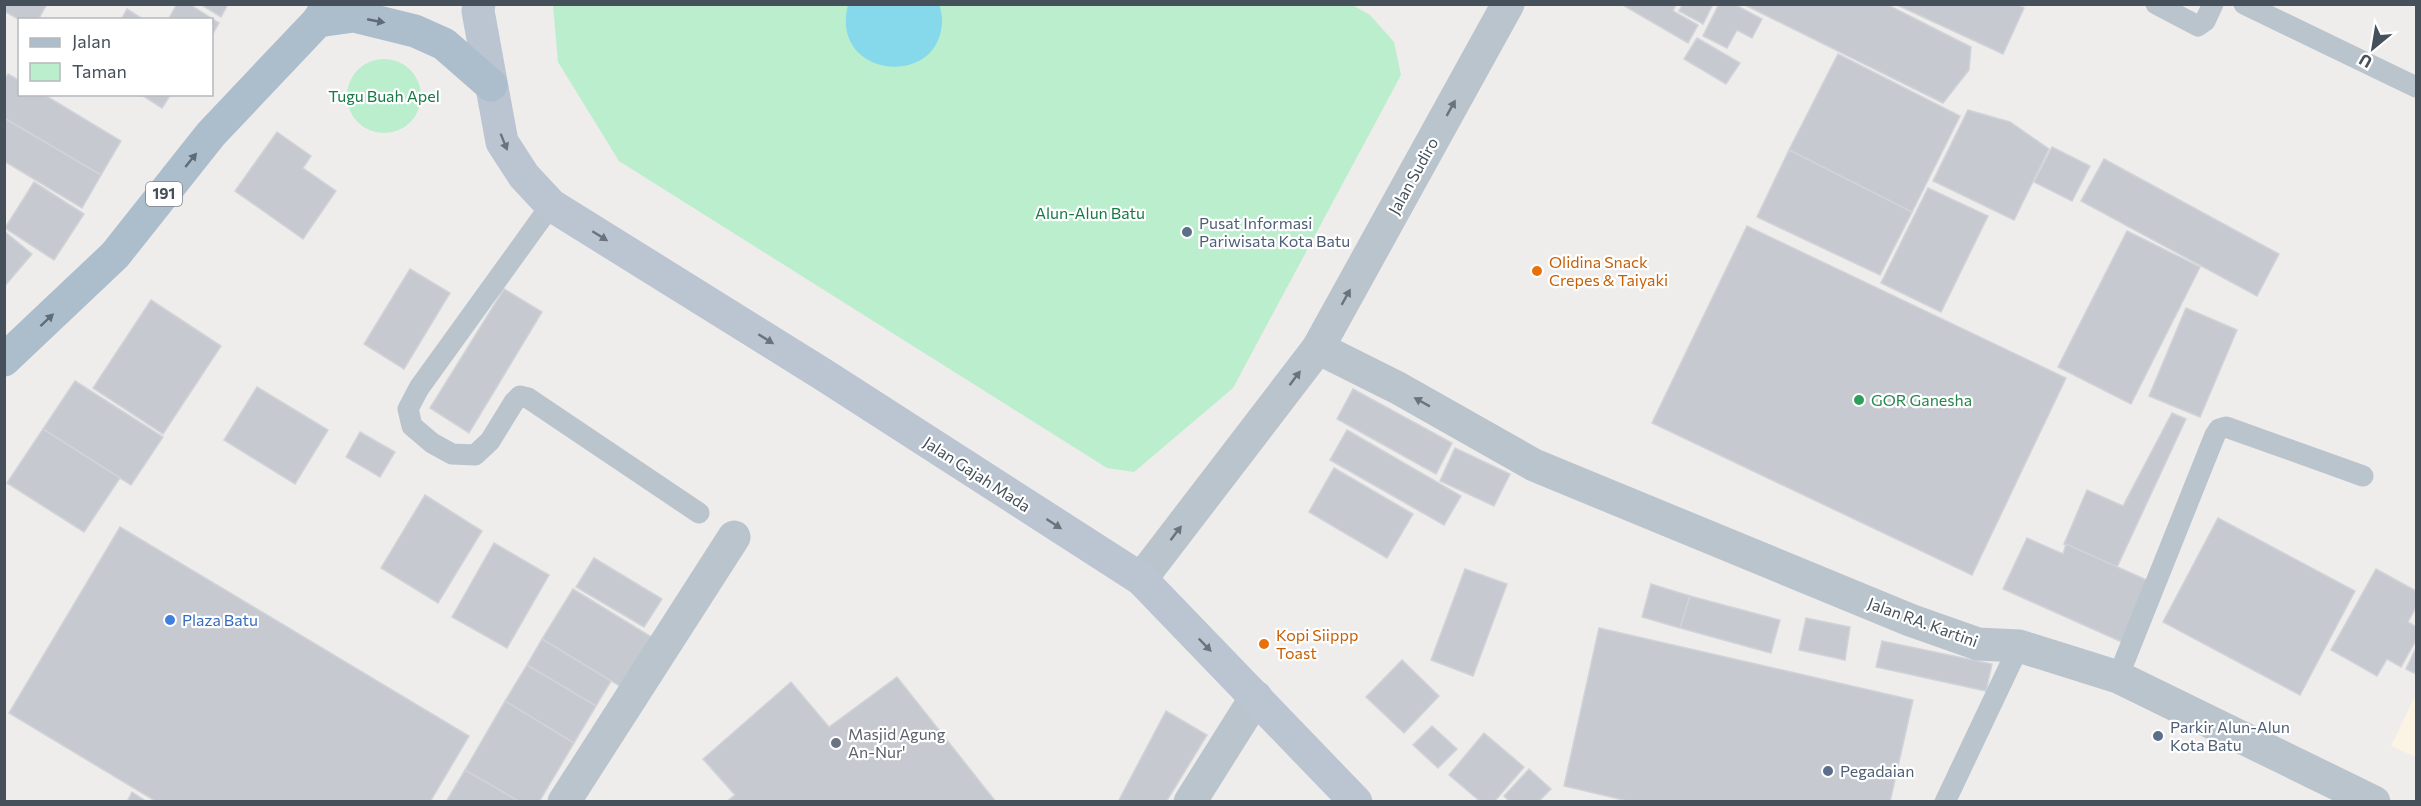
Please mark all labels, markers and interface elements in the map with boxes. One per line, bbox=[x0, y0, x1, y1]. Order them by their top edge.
one-way arrow bbox=[367, 17, 386, 26]
legend bbox=[18, 18, 213, 96]
north arrow bbox=[2343, 18, 2403, 78]
text: Jalan bbox=[72, 30, 111, 52]
text: U bbox=[2355, 50, 2375, 73]
text: Taman bbox=[72, 60, 127, 82]
park label: Tugu Buah Apel bbox=[328, 86, 440, 105]
one-way arrow bbox=[1446, 99, 1456, 116]
one-way arrow bbox=[499, 133, 509, 151]
street label: Jalan Sudiro bbox=[1384, 134, 1441, 218]
one-way arrow bbox=[185, 152, 197, 167]
road number: 191 bbox=[146, 182, 182, 206]
park label: Alun-Alun Batu bbox=[1035, 203, 1145, 222]
place label: Pusat Informasi Pariwisata Kota Batu bbox=[1199, 213, 1350, 250]
marker: Pusat Informasi Pariwisata Kota Batu bbox=[1180, 225, 1194, 239]
one-way arrow bbox=[592, 230, 608, 241]
place label: Olidina Snack Crepes & Taiyaki bbox=[1549, 252, 1668, 289]
marker: Olidina Snack Crepes & Taiyaki bbox=[1530, 264, 1544, 278]
one-way arrow bbox=[1341, 288, 1351, 305]
one-way arrow bbox=[39, 314, 54, 327]
one-way arrow bbox=[758, 333, 774, 344]
one-way arrow bbox=[1288, 370, 1301, 386]
place label: GOR Ganesha bbox=[1871, 390, 1972, 409]
marker: GOR Ganesha bbox=[1852, 393, 1866, 407]
one-way arrow bbox=[1414, 397, 1431, 407]
street label: Jalan Gajah Mada bbox=[920, 432, 1034, 515]
one-way arrow bbox=[1045, 518, 1062, 529]
one-way arrow bbox=[1170, 525, 1183, 541]
street label: Jalan RA. Kartini bbox=[1866, 593, 1981, 650]
place label: Plaza Batu bbox=[182, 610, 258, 629]
marker: Plaza Batu bbox=[163, 613, 177, 627]
place label: Kopi Siippp Toast bbox=[1276, 625, 1358, 662]
one-way arrow bbox=[1197, 637, 1211, 651]
marker: Kopi Siippp Toast bbox=[1257, 637, 1271, 651]
place label: Parkir Alun-Alun Kota Batu bbox=[2170, 717, 2290, 754]
place label: Masjid Agung An-Nur' bbox=[848, 724, 946, 761]
marker: Parkir Alun-Alun Kota Batu bbox=[2151, 729, 2165, 743]
marker: Masjid Agung An-Nur' bbox=[829, 736, 843, 750]
place label: Pegadaian bbox=[1840, 761, 1914, 780]
marker: Pegadaian bbox=[1821, 764, 1835, 778]

